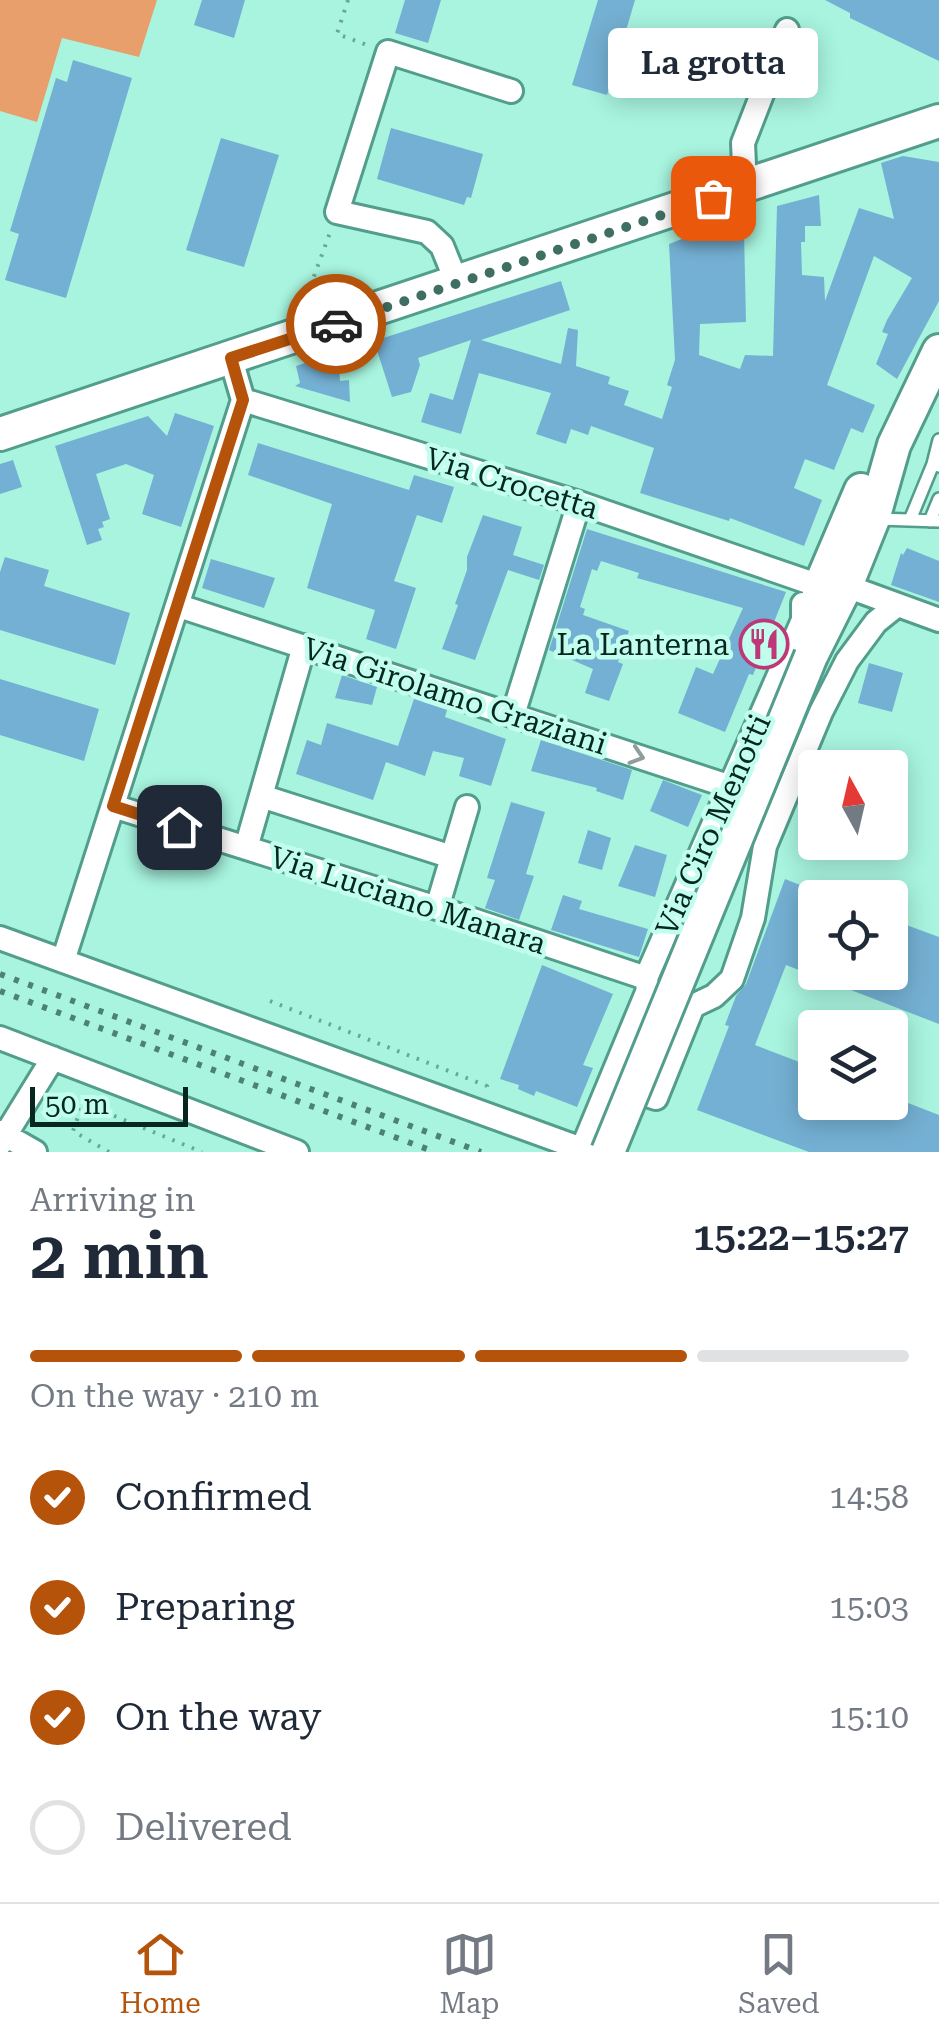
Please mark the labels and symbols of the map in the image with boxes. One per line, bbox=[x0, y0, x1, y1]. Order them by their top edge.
callout: La grotta bbox=[608, 28, 818, 98]
pin bbox=[671, 156, 756, 241]
courier bbox=[286, 274, 386, 374]
street label: Via Crocetta bbox=[422, 440, 602, 526]
restaurant icon: La Lanterna bbox=[738, 618, 790, 670]
place label: La Lanterna bbox=[557, 627, 729, 662]
street label: Via Girolamo Graziani bbox=[299, 630, 611, 762]
street label: Via Ciro Menotti bbox=[648, 709, 778, 941]
one-way arrow bbox=[628, 744, 645, 764]
north arrow bbox=[798, 750, 908, 860]
pin bbox=[137, 785, 222, 870]
street label: Via Luciano Manara bbox=[266, 839, 550, 961]
scale bar bbox=[30, 1082, 188, 1126]

